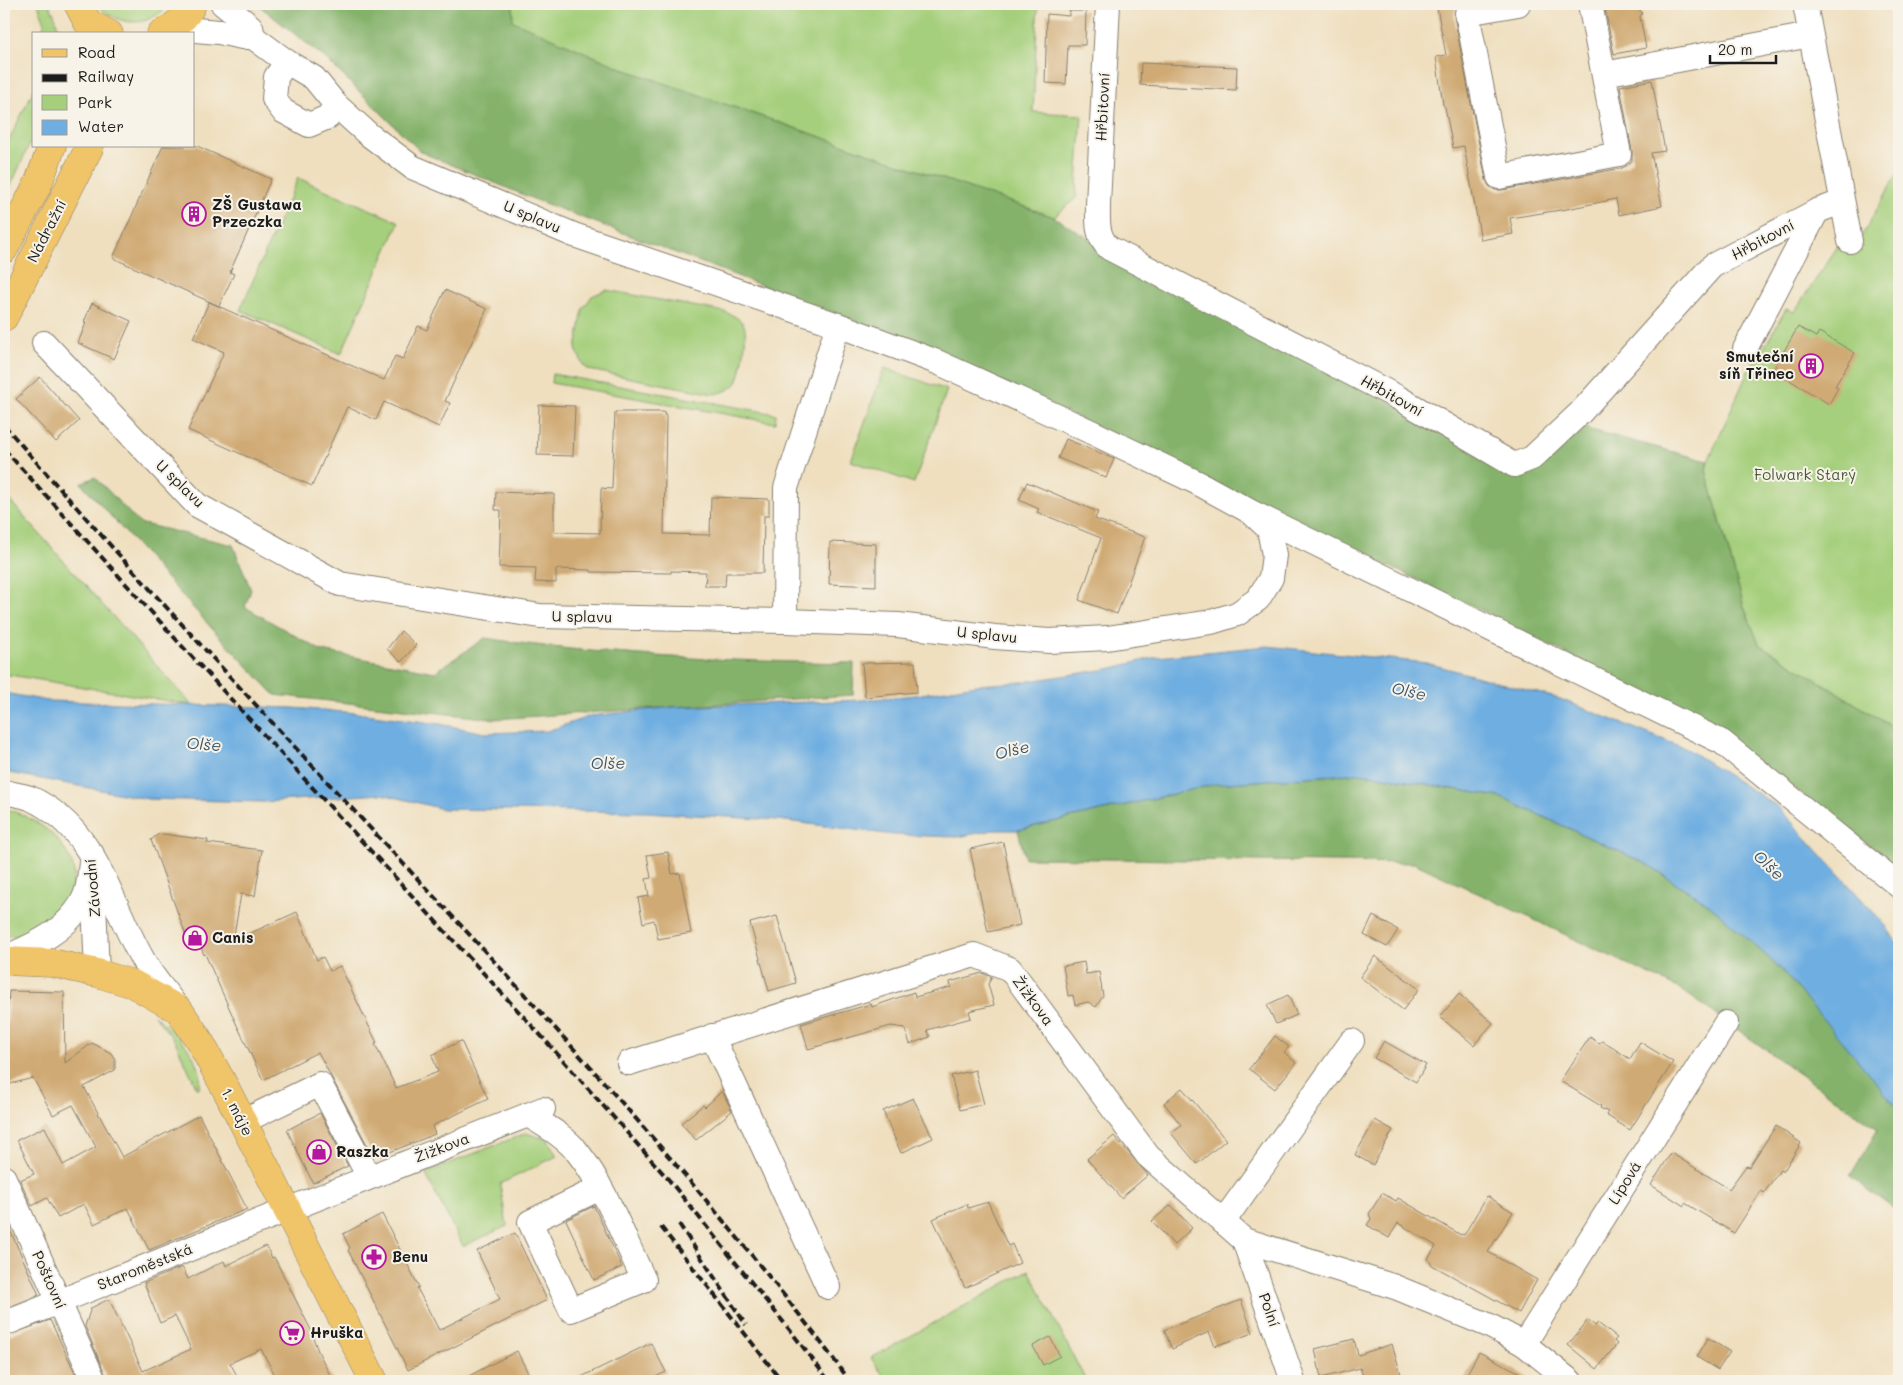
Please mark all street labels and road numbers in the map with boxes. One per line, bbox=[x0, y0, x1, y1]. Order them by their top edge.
street label: Hřbitovní bbox=[1090, 72, 1114, 142]
street label: U splavu bbox=[501, 195, 564, 237]
street label: Nádražní bbox=[22, 196, 70, 265]
street label: Hřbitovní bbox=[1727, 214, 1798, 264]
street label: Hřbitovní bbox=[1358, 370, 1427, 421]
street label: U splavu bbox=[152, 455, 209, 512]
street label: U splavu bbox=[552, 605, 612, 627]
street label: U splavu bbox=[956, 621, 1018, 647]
street label: Závodní bbox=[79, 858, 105, 918]
street label: Žižkova bbox=[1009, 972, 1059, 1029]
street label: 1. máje bbox=[217, 1084, 259, 1139]
street label: Žižkova bbox=[411, 1127, 472, 1167]
street label: Lípová bbox=[1603, 1157, 1645, 1208]
street label: Staroměstská bbox=[94, 1238, 195, 1294]
street label: Poštovní bbox=[28, 1247, 72, 1312]
street label: Polní bbox=[1255, 1290, 1285, 1329]

